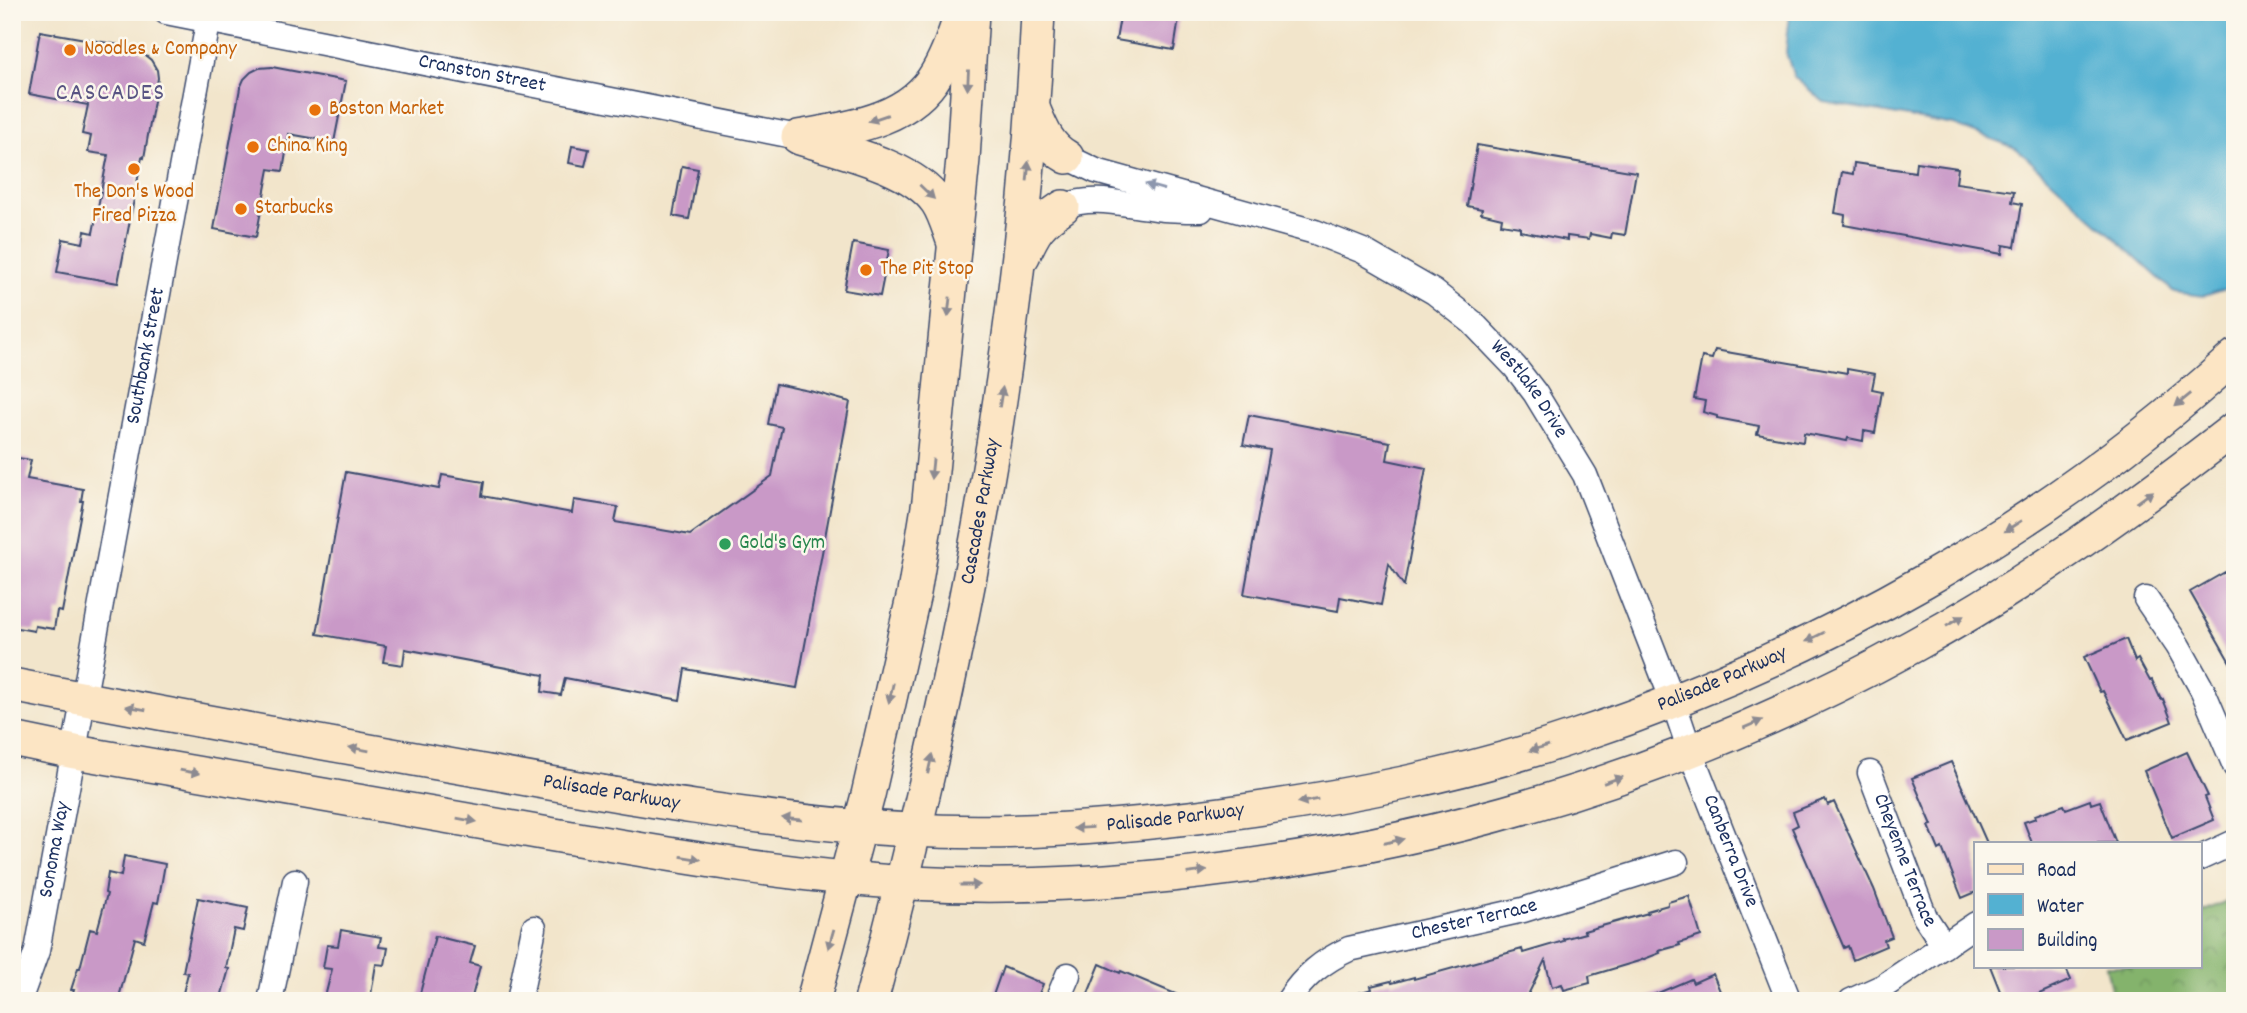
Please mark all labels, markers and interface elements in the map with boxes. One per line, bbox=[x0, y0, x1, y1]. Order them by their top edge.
place label: Noodles & Company bbox=[84, 35, 237, 65]
marker: Noodles & Company bbox=[62, 42, 78, 58]
street label: Cranston Street bbox=[416, 47, 548, 102]
one-way arrow bbox=[962, 70, 973, 92]
district label: CASCADES bbox=[56, 77, 166, 111]
place label: Boston Market bbox=[329, 95, 445, 125]
marker: Boston Market bbox=[307, 102, 323, 118]
one-way arrow bbox=[868, 113, 889, 124]
place label: China King bbox=[267, 132, 348, 162]
marker: China King bbox=[245, 139, 261, 155]
one-way arrow bbox=[1023, 160, 1034, 182]
marker: The Don's Wood Fired Pizza bbox=[126, 161, 142, 177]
place label: The Don's Wood Fired Pizza bbox=[74, 178, 194, 232]
one-way arrow bbox=[1143, 181, 1165, 192]
one-way arrow bbox=[918, 184, 936, 200]
place label: Starbucks bbox=[255, 194, 334, 224]
marker: Starbucks bbox=[233, 201, 249, 217]
place label: The Pit Stop bbox=[880, 255, 974, 285]
marker: The Pit Stop bbox=[858, 262, 874, 278]
street label: Southbank Street bbox=[119, 285, 174, 427]
one-way arrow bbox=[943, 296, 954, 318]
street label: Westlake Drive bbox=[1482, 334, 1575, 445]
one-way arrow bbox=[996, 386, 1007, 408]
one-way arrow bbox=[2175, 393, 2193, 408]
street label: Cascades Parkway bbox=[954, 436, 1009, 587]
one-way arrow bbox=[926, 458, 937, 480]
one-way arrow bbox=[2136, 490, 2154, 504]
one-way arrow bbox=[2003, 520, 2023, 533]
place label: Gold's Gym bbox=[739, 529, 825, 559]
marker: Gold's Gym bbox=[717, 536, 733, 552]
one-way arrow bbox=[1946, 615, 1965, 628]
one-way arrow bbox=[1804, 631, 1824, 643]
street label: Palisade Parkway bbox=[1653, 639, 1793, 721]
one-way arrow bbox=[885, 682, 896, 704]
one-way arrow bbox=[125, 702, 147, 713]
one-way arrow bbox=[1743, 719, 1764, 730]
one-way arrow bbox=[348, 743, 370, 754]
one-way arrow bbox=[1528, 743, 1549, 753]
one-way arrow bbox=[925, 753, 936, 775]
one-way arrow bbox=[179, 767, 201, 778]
street label: Palisade Parkway bbox=[540, 767, 682, 820]
one-way arrow bbox=[1603, 774, 1624, 785]
street label: Cheyenne Terrace bbox=[1864, 789, 1943, 934]
street label: Canberra Drive bbox=[1694, 791, 1766, 912]
street label: Palisade Parkway bbox=[1105, 796, 1247, 841]
one-way arrow bbox=[1297, 796, 1319, 807]
street label: Sonoma Way bbox=[32, 799, 79, 900]
one-way arrow bbox=[781, 814, 803, 825]
one-way arrow bbox=[456, 815, 478, 826]
one-way arrow bbox=[1071, 823, 1093, 834]
one-way arrow bbox=[1383, 835, 1405, 846]
legend bbox=[1974, 842, 2202, 968]
one-way arrow bbox=[680, 853, 702, 864]
text: Road bbox=[2037, 857, 2076, 887]
one-way arrow bbox=[1187, 867, 1209, 878]
one-way arrow bbox=[960, 879, 982, 891]
street label: Chester Terrace bbox=[1409, 891, 1541, 950]
text: Water bbox=[2037, 893, 2084, 923]
text: Building bbox=[2037, 927, 2097, 957]
one-way arrow bbox=[825, 929, 835, 950]

